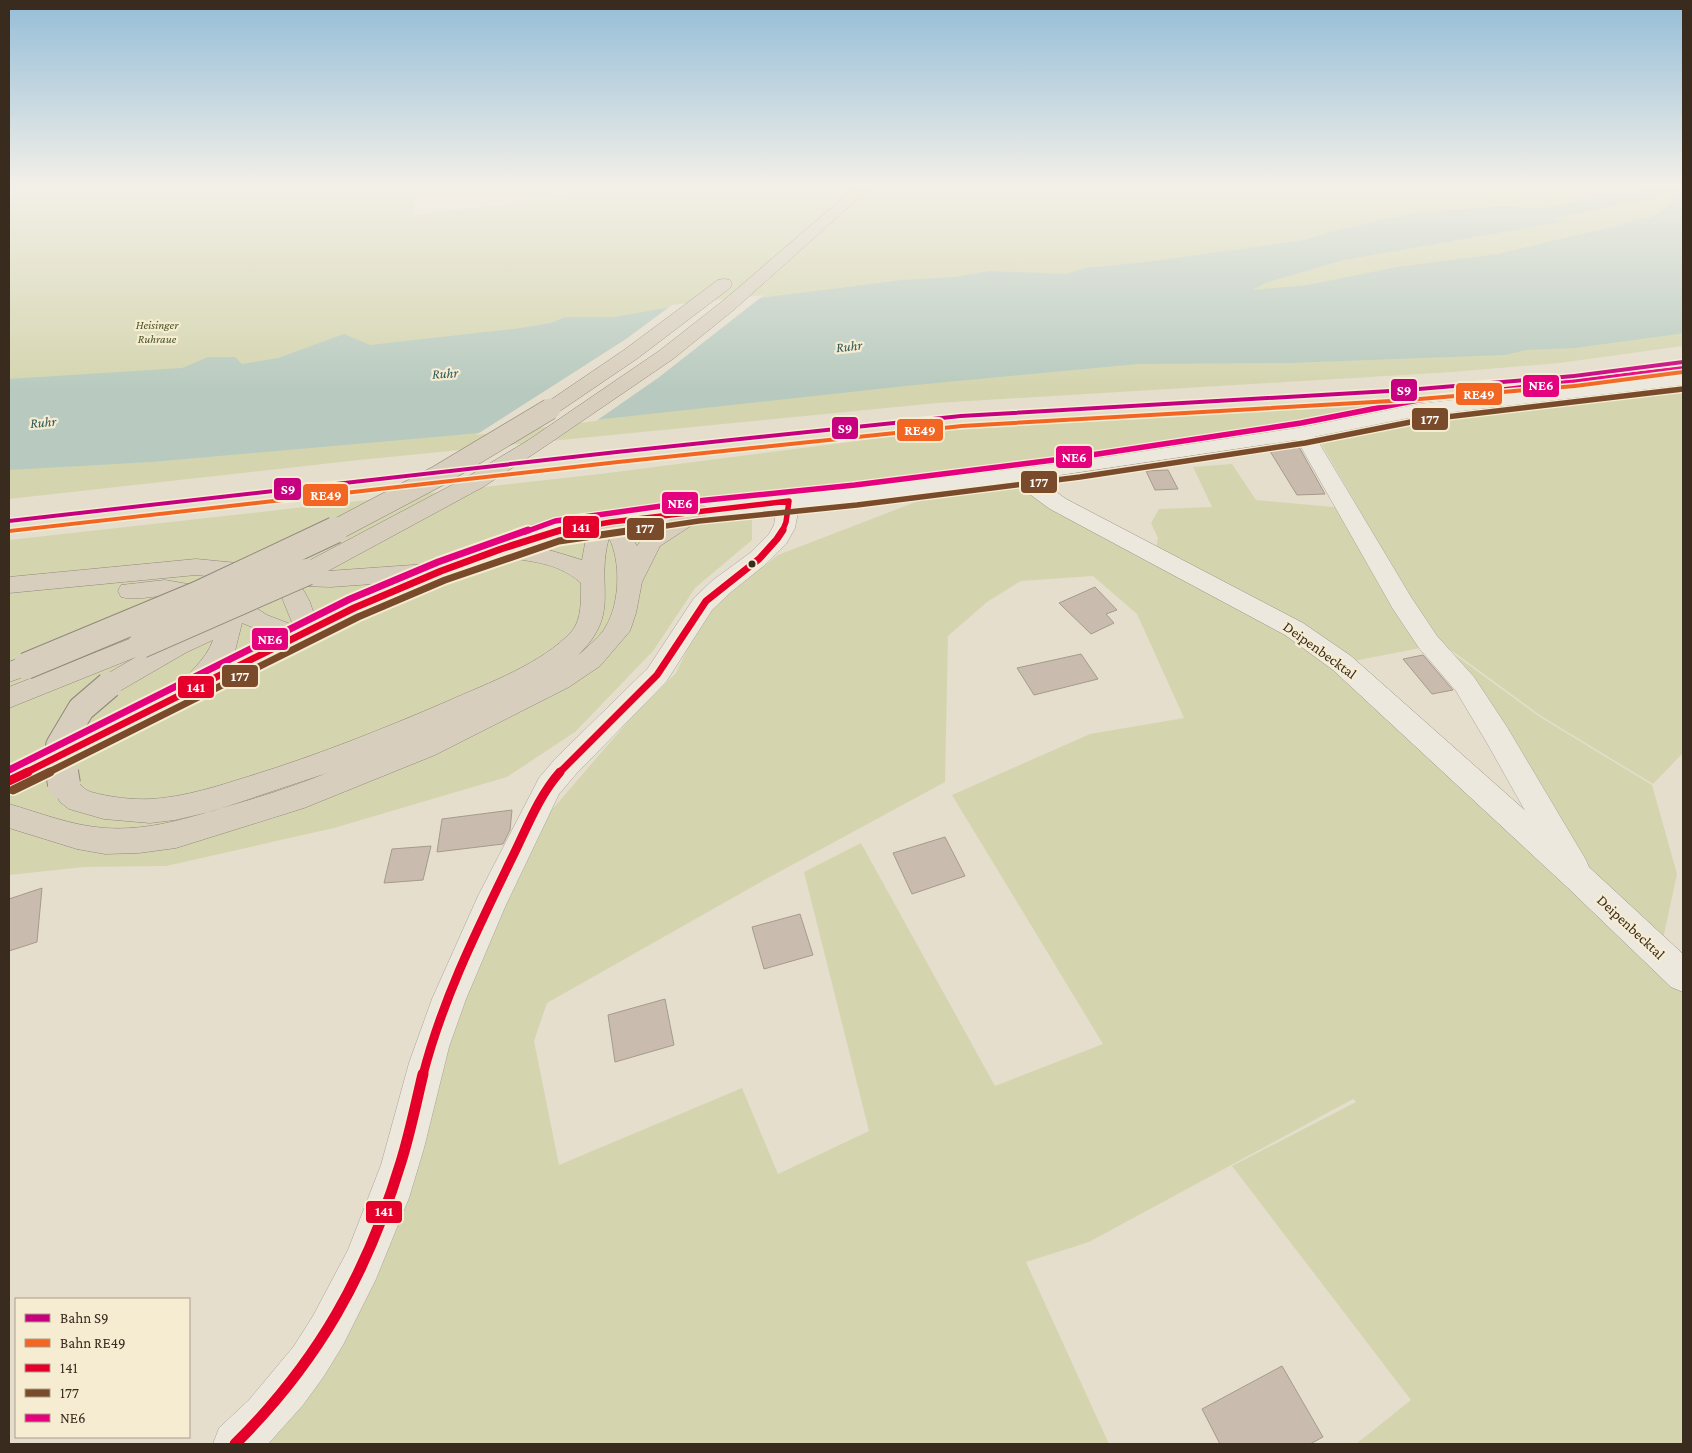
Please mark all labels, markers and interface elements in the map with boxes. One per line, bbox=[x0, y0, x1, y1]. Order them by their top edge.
park label: Heisinger Ruhraue bbox=[136, 318, 179, 346]
water label: Ruhr bbox=[835, 337, 864, 355]
water label: Ruhr bbox=[431, 364, 460, 382]
line badge: NE6 bbox=[1522, 374, 1560, 398]
text: NE6 bbox=[1528, 377, 1554, 393]
line badge: S9 bbox=[1390, 378, 1418, 402]
text: S9 bbox=[1397, 382, 1411, 398]
line badge: RE49 bbox=[1455, 382, 1503, 406]
text: RE49 bbox=[1463, 386, 1495, 402]
line badge: 177 bbox=[1411, 407, 1449, 431]
text: 177 bbox=[1421, 411, 1440, 427]
water label: Ruhr bbox=[29, 413, 58, 431]
line badge: S9 bbox=[831, 416, 859, 440]
line badge: RE49 bbox=[896, 418, 944, 442]
text: S9 bbox=[838, 420, 852, 436]
text: RE49 bbox=[904, 422, 936, 438]
line badge: NE6 bbox=[1055, 445, 1093, 469]
text: NE6 bbox=[1061, 449, 1087, 465]
line badge: 177 bbox=[1020, 470, 1058, 494]
text: 177 bbox=[1030, 474, 1049, 490]
line badge: S9 bbox=[273, 477, 302, 501]
text: S9 bbox=[281, 481, 295, 497]
line badge: RE49 bbox=[302, 483, 349, 507]
text: RE49 bbox=[310, 487, 342, 503]
line badge: NE6 bbox=[661, 491, 699, 515]
text: NE6 bbox=[667, 495, 693, 511]
line badge: 141 bbox=[562, 515, 600, 539]
line badge: 177 bbox=[626, 517, 665, 541]
text: 141 bbox=[572, 519, 590, 535]
text: 177 bbox=[636, 520, 655, 536]
unlabelled marker bbox=[747, 559, 757, 569]
street label: Deipenbecktal bbox=[1280, 618, 1360, 683]
line badge: NE6 bbox=[251, 627, 289, 651]
text: NE6 bbox=[257, 631, 283, 647]
line badge: 177 bbox=[221, 664, 259, 688]
text: 177 bbox=[231, 668, 250, 684]
line badge: 141 bbox=[177, 675, 215, 699]
text: 141 bbox=[187, 679, 205, 695]
street label: Deipenbecktal bbox=[1593, 892, 1668, 963]
line badge: 141 bbox=[365, 1200, 403, 1224]
text: 141 bbox=[375, 1203, 393, 1219]
legend bbox=[15, 1298, 190, 1438]
text: Bahn S9 bbox=[60, 1310, 109, 1326]
text: Bahn RE49 bbox=[60, 1335, 126, 1351]
text: 141 bbox=[60, 1360, 78, 1376]
text: 177 bbox=[60, 1385, 79, 1401]
text: NE6 bbox=[60, 1410, 86, 1426]

